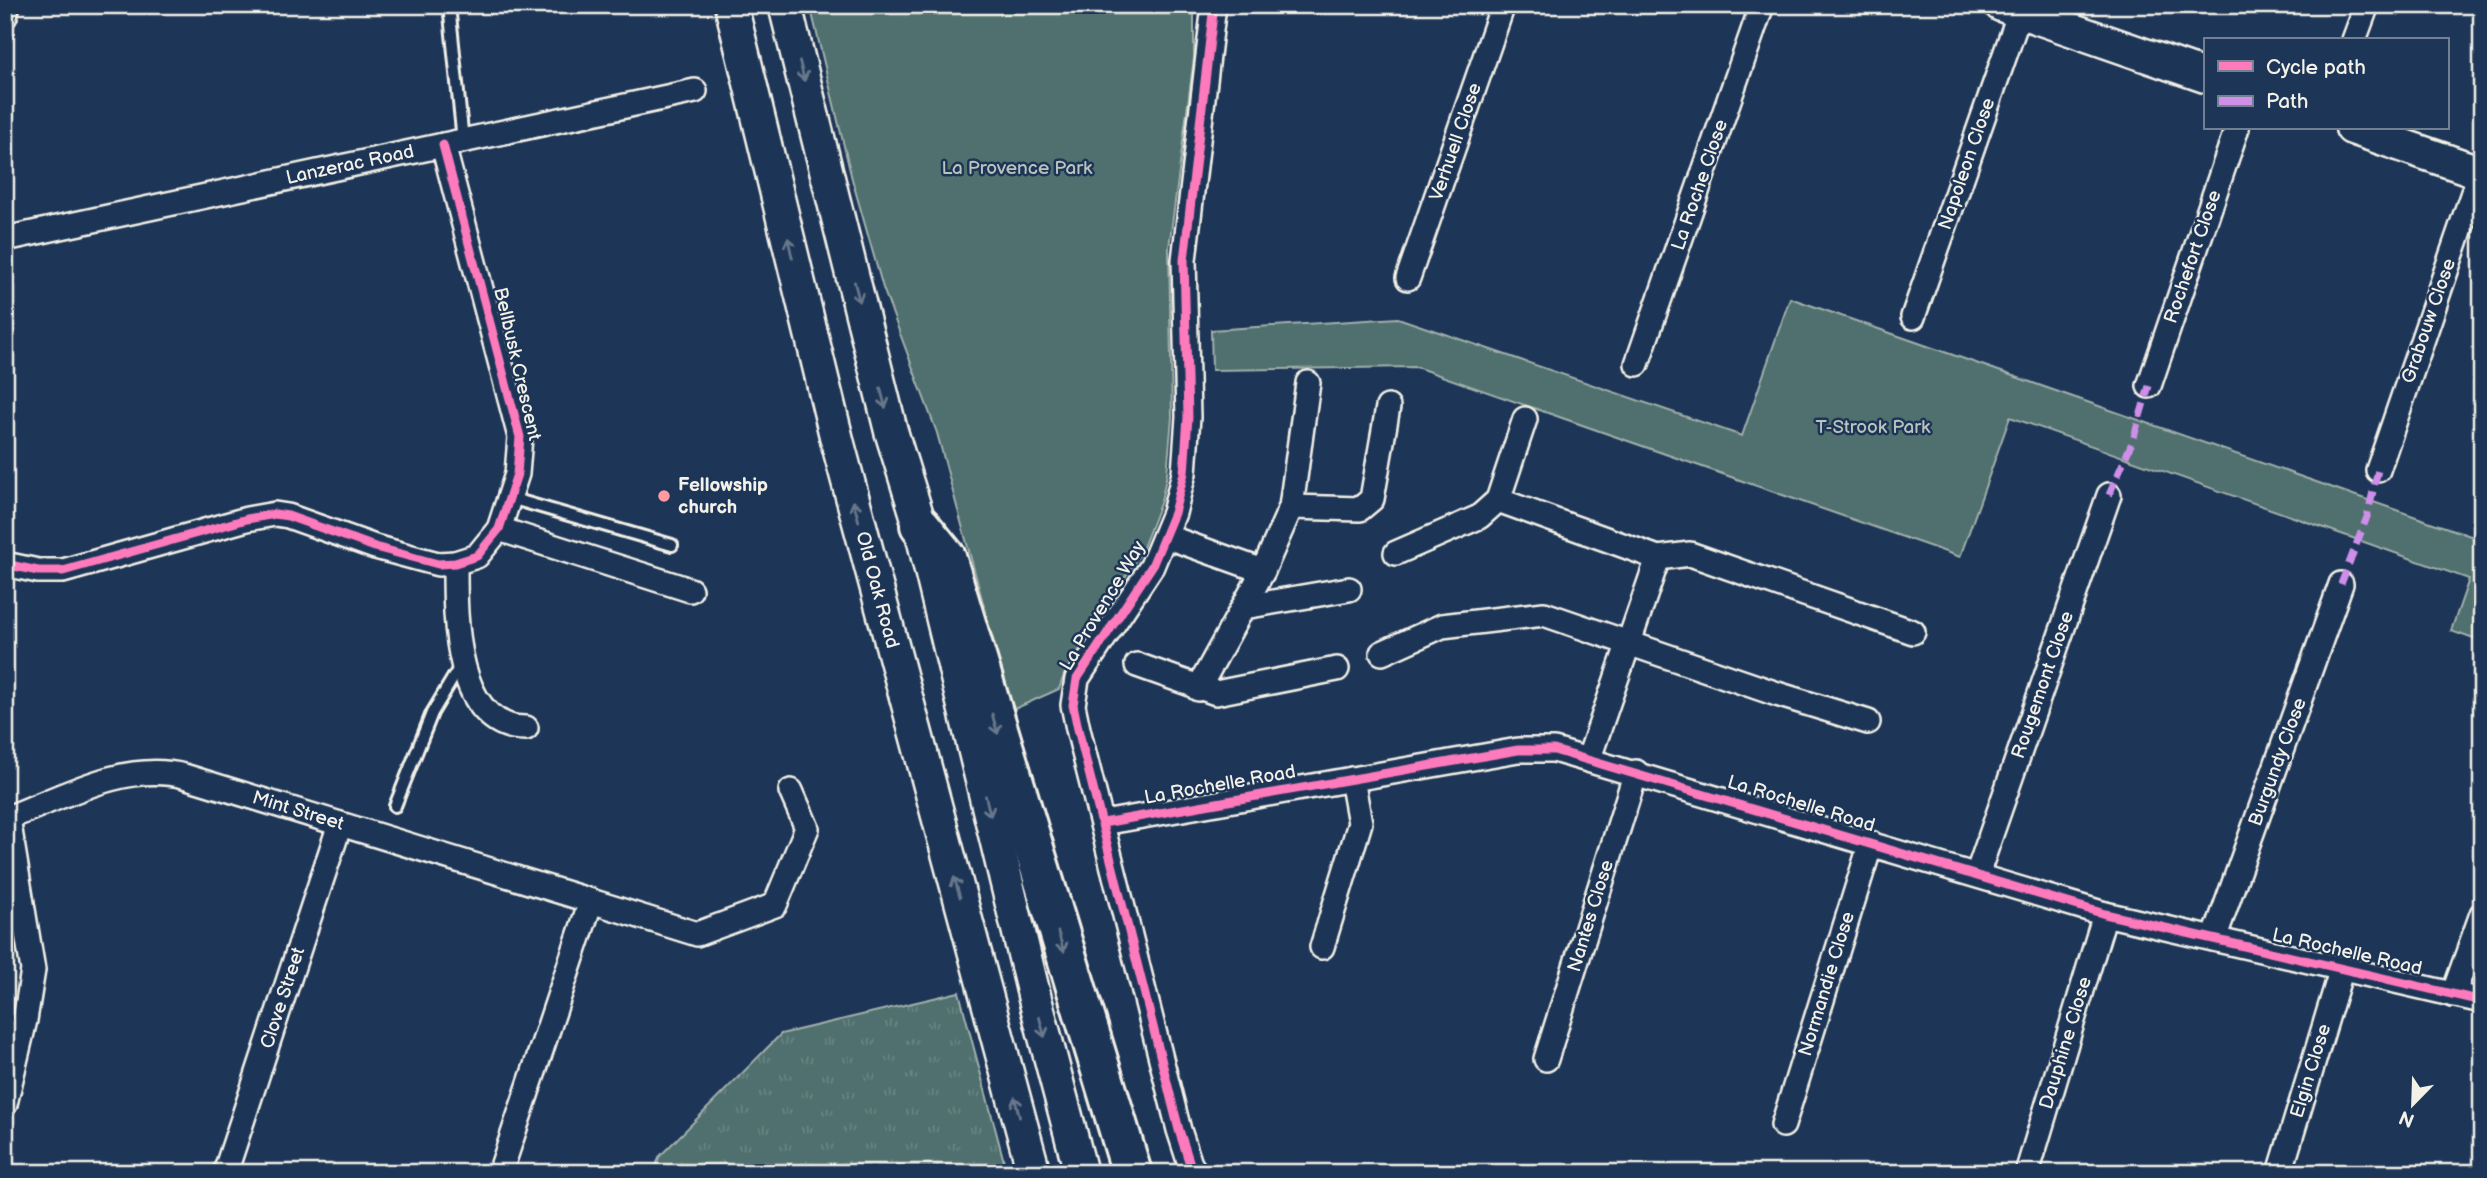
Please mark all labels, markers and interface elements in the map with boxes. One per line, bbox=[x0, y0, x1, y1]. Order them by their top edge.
legend bbox=[2204, 38, 2448, 130]
text: Cycle path bbox=[2266, 55, 2366, 80]
one-way arrow bbox=[796, 60, 809, 82]
street label: Verhuell Close bbox=[1425, 80, 1487, 204]
text: Path bbox=[2266, 89, 2308, 114]
street label: Napoleon Close bbox=[1934, 95, 2000, 233]
street label: La Roche Close bbox=[1667, 117, 1733, 253]
street label: Lanzerac Road bbox=[284, 140, 416, 190]
park label: La Provence Park bbox=[942, 157, 1093, 180]
street label: Rochefort Close bbox=[2159, 187, 2227, 327]
one-way arrow bbox=[783, 238, 796, 260]
street label: Grabouw Close bbox=[2397, 256, 2461, 386]
one-way arrow bbox=[851, 280, 864, 303]
street label: Bellbusk Crescent bbox=[488, 285, 546, 443]
one-way arrow bbox=[877, 386, 890, 408]
park label: T-Strook Park bbox=[1816, 416, 1931, 439]
place label: Fellowship church bbox=[678, 474, 768, 519]
marker: Fellowship church bbox=[656, 488, 672, 504]
one-way arrow bbox=[849, 500, 862, 523]
street label: Old Oak Road bbox=[850, 529, 904, 651]
street label: La Provence Way bbox=[1055, 536, 1151, 675]
street label: Rougemont Close bbox=[2007, 608, 2079, 762]
street label: Burgundy Close bbox=[2244, 695, 2312, 829]
one-way arrow bbox=[989, 713, 1002, 735]
street label: La Rochelle Road bbox=[1143, 760, 1297, 810]
street label: La Rochelle Road bbox=[1724, 771, 1878, 837]
street label: Mint Street bbox=[250, 786, 347, 836]
one-way arrow bbox=[982, 794, 995, 817]
street label: Nantes Close bbox=[1563, 857, 1619, 975]
one-way arrow bbox=[950, 876, 963, 898]
street label: Normandie Close bbox=[1794, 909, 1860, 1059]
street label: La Rochelle Road bbox=[2270, 924, 2424, 980]
one-way arrow bbox=[1056, 930, 1068, 952]
street label: Clove Street bbox=[256, 944, 310, 1052]
street label: Dauphine Close bbox=[2035, 974, 2097, 1112]
one-way arrow bbox=[1036, 1015, 1049, 1037]
street label: Elgin Close bbox=[2286, 1021, 2336, 1121]
north arrow bbox=[2378, 1070, 2448, 1140]
one-way arrow bbox=[1010, 1096, 1023, 1118]
text: N bbox=[2396, 1105, 2418, 1132]

